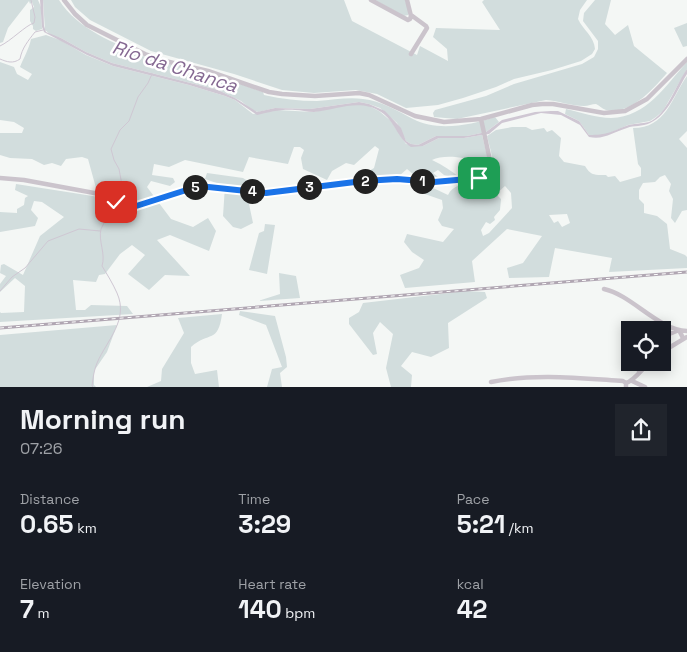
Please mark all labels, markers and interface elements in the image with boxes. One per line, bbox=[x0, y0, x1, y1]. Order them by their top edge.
water label: Río da Chanca bbox=[109, 34, 241, 98]
pin bbox=[458, 157, 500, 199]
icon: arrive bbox=[465, 164, 493, 192]
pin: 2 bbox=[352, 168, 378, 194]
pin: 1 bbox=[410, 168, 434, 194]
text: 2 bbox=[361, 172, 370, 190]
text: 1 bbox=[419, 172, 426, 190]
pin: 5 bbox=[182, 174, 208, 200]
pin: 3 bbox=[296, 174, 322, 200]
text: 5 bbox=[191, 178, 200, 196]
pin: 4 bbox=[240, 178, 264, 204]
text: 3 bbox=[305, 178, 314, 196]
pin bbox=[95, 181, 137, 223]
text: 4 bbox=[248, 182, 257, 200]
icon: check bbox=[102, 188, 130, 216]
map controls bbox=[621, 321, 671, 371]
button: locate bbox=[621, 321, 671, 371]
text: Morning run bbox=[20, 401, 185, 437]
button: share bbox=[615, 404, 667, 456]
text: 07:26 bbox=[20, 438, 62, 459]
text: Distance bbox=[20, 490, 80, 508]
text: Time bbox=[238, 490, 270, 508]
text: Pace bbox=[457, 490, 489, 508]
text: 0.65 bbox=[20, 508, 74, 540]
text: 3:29 bbox=[238, 508, 291, 540]
text: 5:21 bbox=[457, 508, 505, 540]
text: km bbox=[74, 519, 97, 537]
text: /km bbox=[505, 519, 534, 537]
text: Elevation bbox=[20, 575, 81, 593]
text: Heart rate bbox=[238, 575, 306, 593]
text: kcal bbox=[457, 575, 484, 593]
text: 7 bbox=[20, 593, 34, 625]
text: 140 bbox=[238, 593, 282, 625]
text: 42 bbox=[457, 593, 487, 625]
text: m bbox=[34, 604, 50, 622]
text: bpm bbox=[282, 604, 315, 622]

